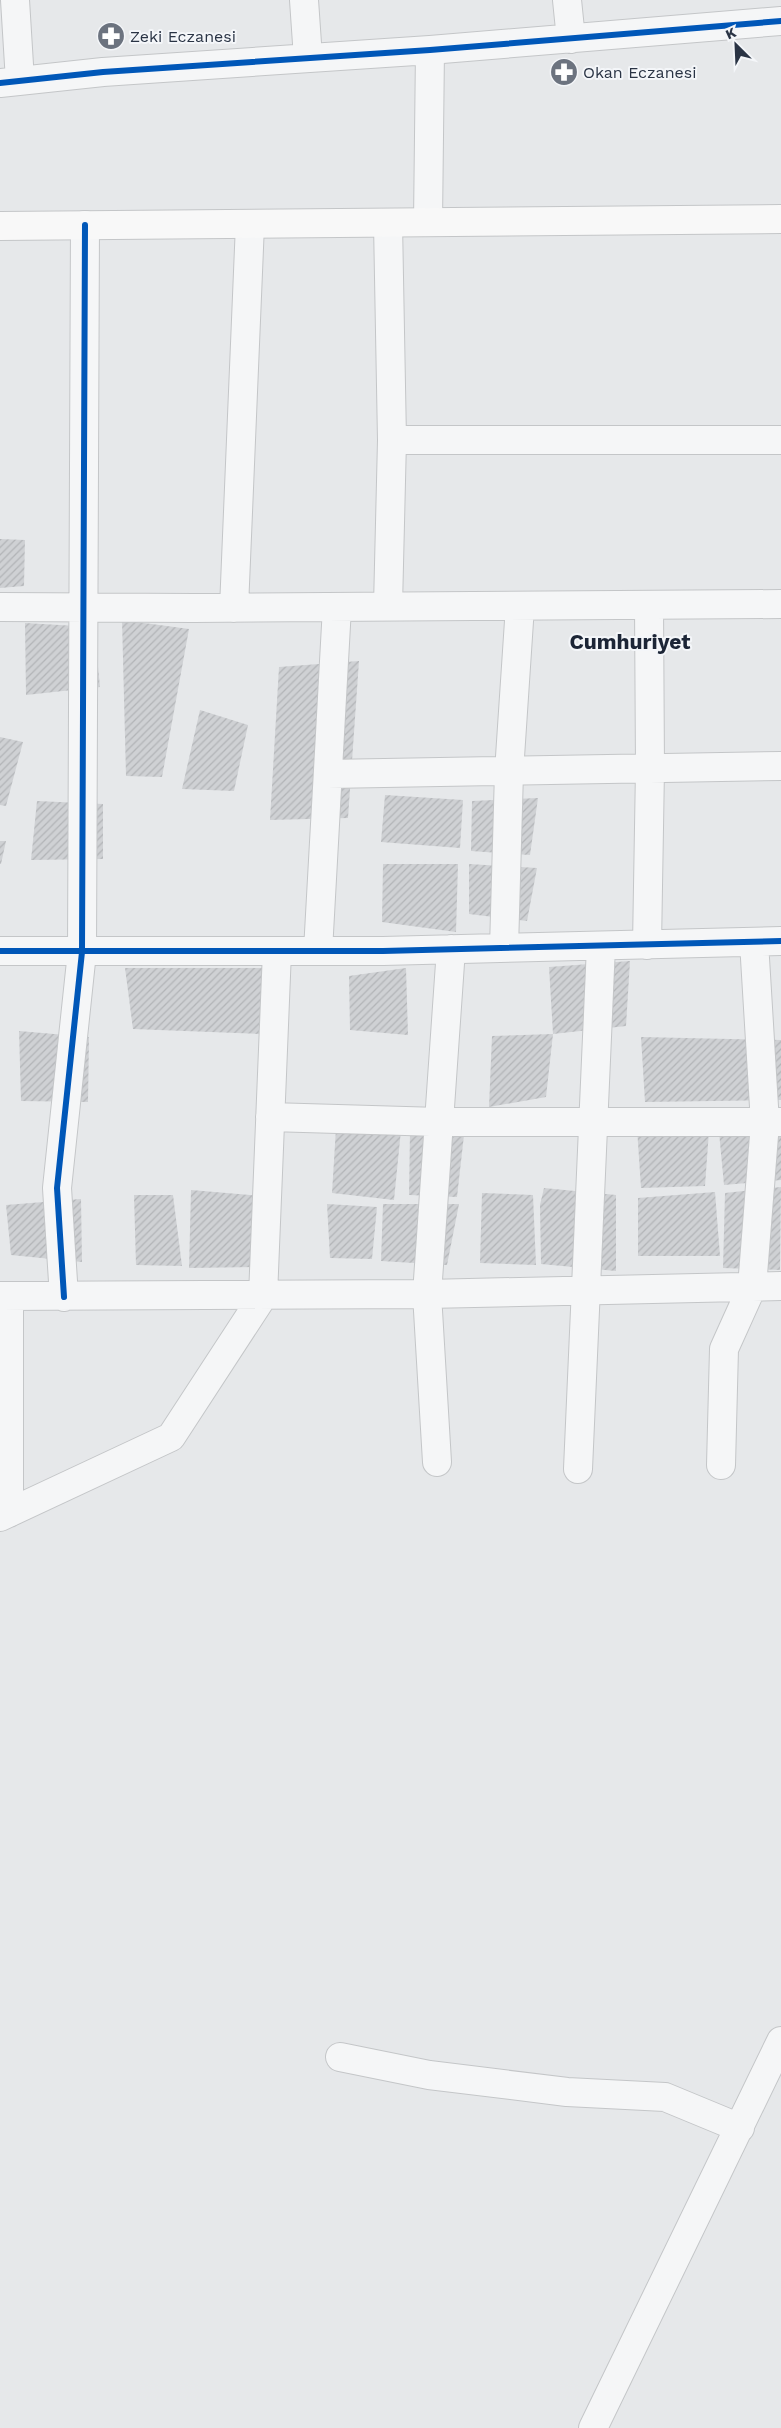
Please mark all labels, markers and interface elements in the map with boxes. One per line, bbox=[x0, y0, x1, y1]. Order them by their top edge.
north arrow bbox=[711, 20, 761, 70]
pharmacy icon: Zeki Eczanesi bbox=[96, 21, 126, 51]
text: K bbox=[723, 24, 739, 42]
place label: Zeki Eczanesi bbox=[130, 27, 236, 46]
pharmacy icon: Okan Eczanesi bbox=[549, 57, 579, 87]
place label: Okan Eczanesi bbox=[583, 63, 697, 82]
district label: Cumhuriyet bbox=[569, 629, 691, 654]

